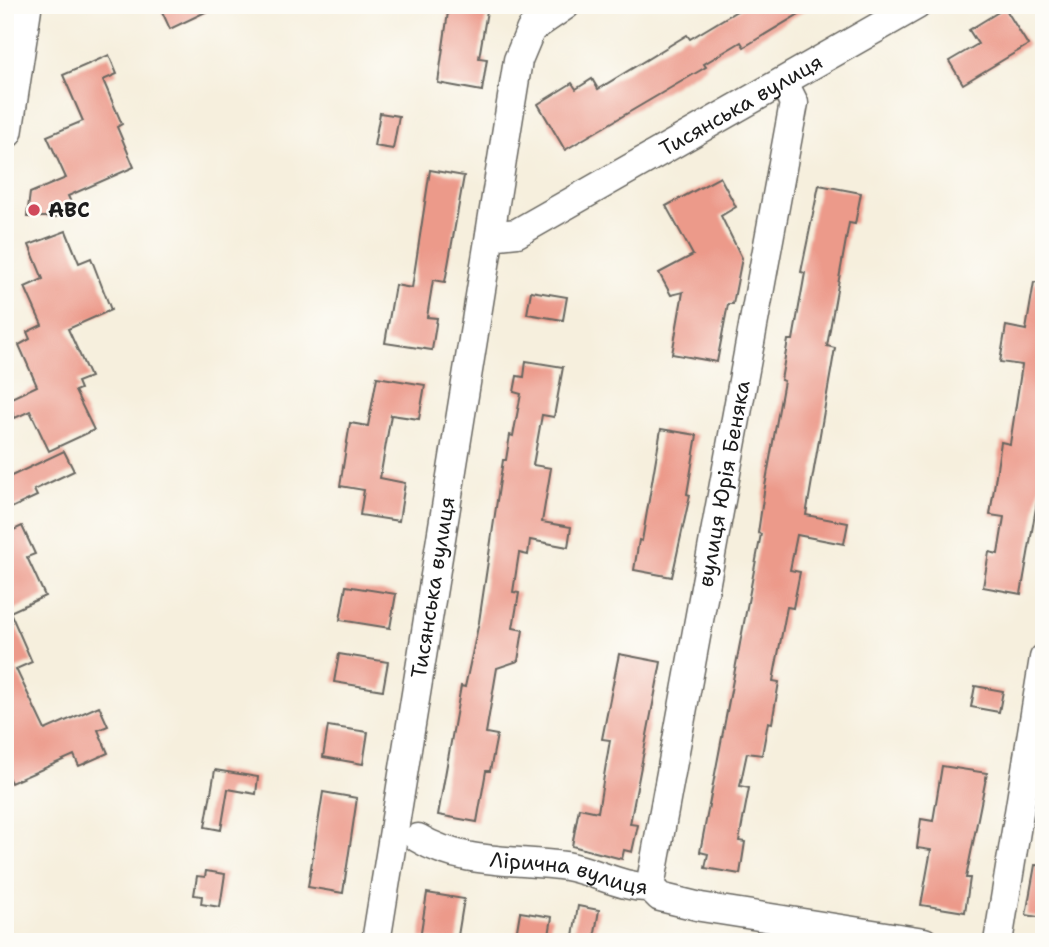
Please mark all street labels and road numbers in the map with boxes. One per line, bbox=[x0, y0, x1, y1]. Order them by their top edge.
street label: Тисянська вулиця bbox=[654, 48, 828, 163]
street label: вулиця Юрія Беняка bbox=[691, 378, 757, 589]
street label: Тисянська вулиця bbox=[405, 495, 461, 680]
street label: Лірична вулиця bbox=[488, 846, 649, 901]

